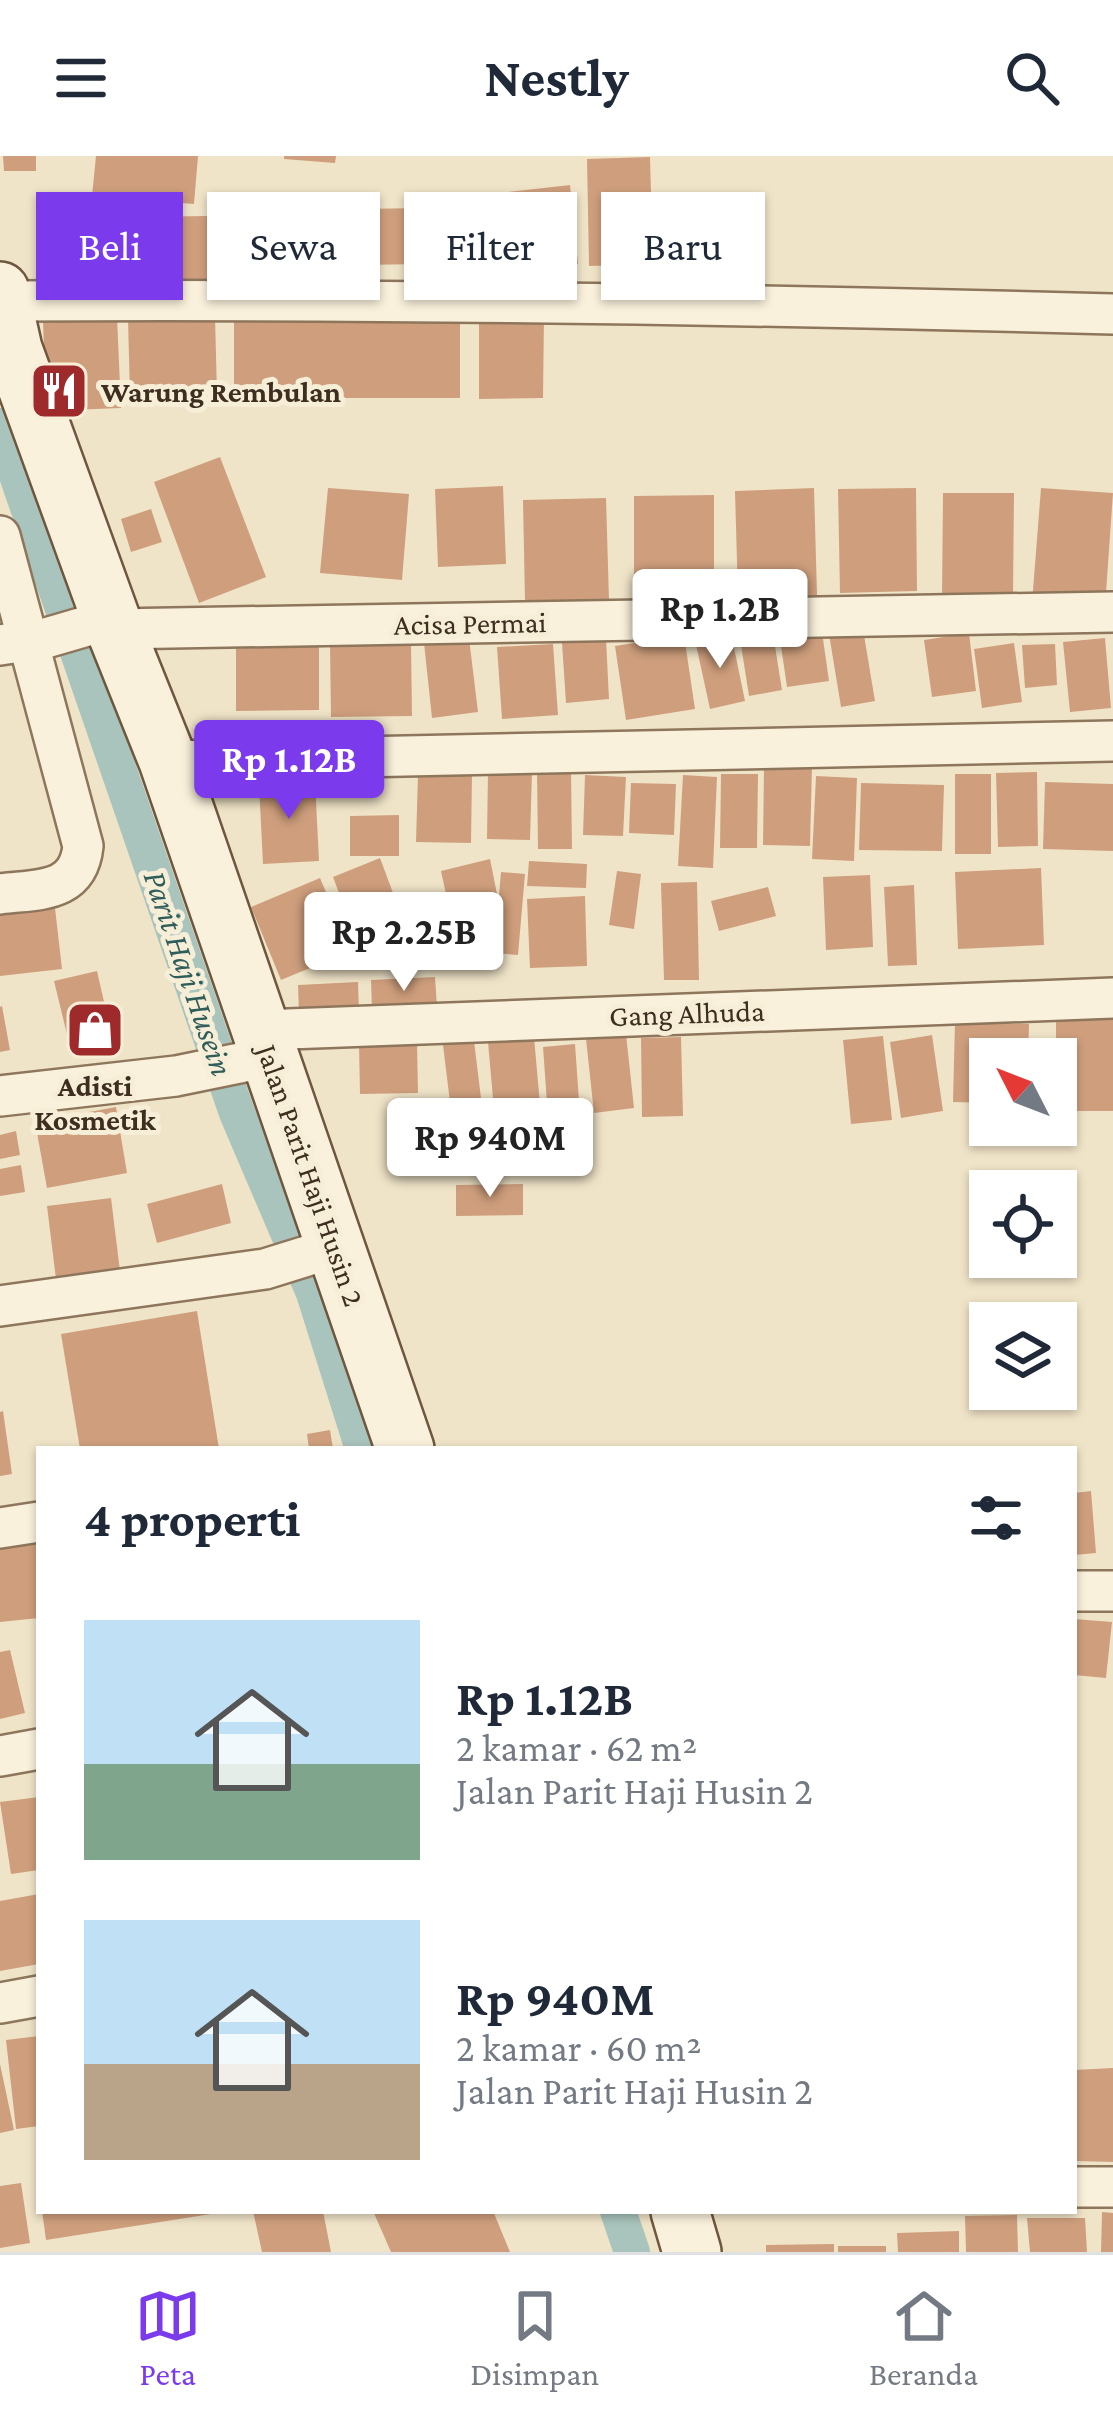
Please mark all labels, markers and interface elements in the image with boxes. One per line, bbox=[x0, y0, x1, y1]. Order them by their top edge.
icon: menu bbox=[48, 45, 114, 111]
icon: search bbox=[999, 45, 1065, 111]
text: Nestly bbox=[484, 48, 629, 108]
chip: Beli bbox=[36, 192, 183, 300]
chip: Sewa bbox=[207, 192, 380, 300]
chip: Filter bbox=[404, 192, 577, 300]
chip: Baru bbox=[601, 192, 765, 300]
restaurant icon: Warung Rembulan bbox=[28, 360, 90, 422]
place label: Warung Rembulan bbox=[100, 375, 341, 408]
pin: Rp 1.2B bbox=[609, 569, 831, 671]
text: Rp 1.2B bbox=[660, 586, 781, 629]
street label: Acisa Permai bbox=[393, 605, 547, 641]
pin: Rp 1.12B bbox=[165, 720, 413, 822]
text: Rp 1.12B bbox=[221, 737, 357, 780]
water label: Parit Haji Husein bbox=[136, 865, 241, 1081]
pin: Rp 2.25B bbox=[280, 892, 528, 994]
text: Rp 2.25B bbox=[331, 909, 477, 952]
street label: Gang Alhuda bbox=[609, 994, 766, 1033]
shop icon: Adisti Kosmetik bbox=[64, 999, 126, 1061]
street label: Jalan Parit Haji Husin 2 bbox=[249, 1037, 371, 1310]
north arrow bbox=[969, 1038, 1077, 1146]
map controls bbox=[969, 1038, 1077, 1410]
place label: Adisti Kosmetik bbox=[34, 1069, 157, 1136]
pin: Rp 940M bbox=[379, 1098, 601, 1200]
text: Rp 940M bbox=[414, 1115, 566, 1158]
button: locate bbox=[969, 1170, 1077, 1278]
button: layers bbox=[969, 1302, 1077, 1410]
icon: filters bbox=[963, 1485, 1029, 1551]
text: 4 properti bbox=[84, 1490, 300, 1547]
icon: home bbox=[180, 1668, 324, 1812]
text: Rp 1.12B bbox=[456, 1669, 633, 1726]
text: 2 kamar · 62 m² bbox=[456, 1726, 697, 1769]
text: Jalan Parit Haji Husin 2 bbox=[456, 1769, 813, 1812]
icon: home bbox=[180, 1968, 324, 2112]
text: Rp 940M bbox=[456, 1969, 655, 2026]
text: 2 kamar · 60 m² bbox=[456, 2026, 701, 2069]
text: Jalan Parit Haji Husin 2 bbox=[456, 2069, 813, 2112]
tab: Peta bbox=[135, 2283, 201, 2392]
tab: Disimpan bbox=[470, 2283, 599, 2392]
tab: Beranda bbox=[869, 2283, 978, 2392]

